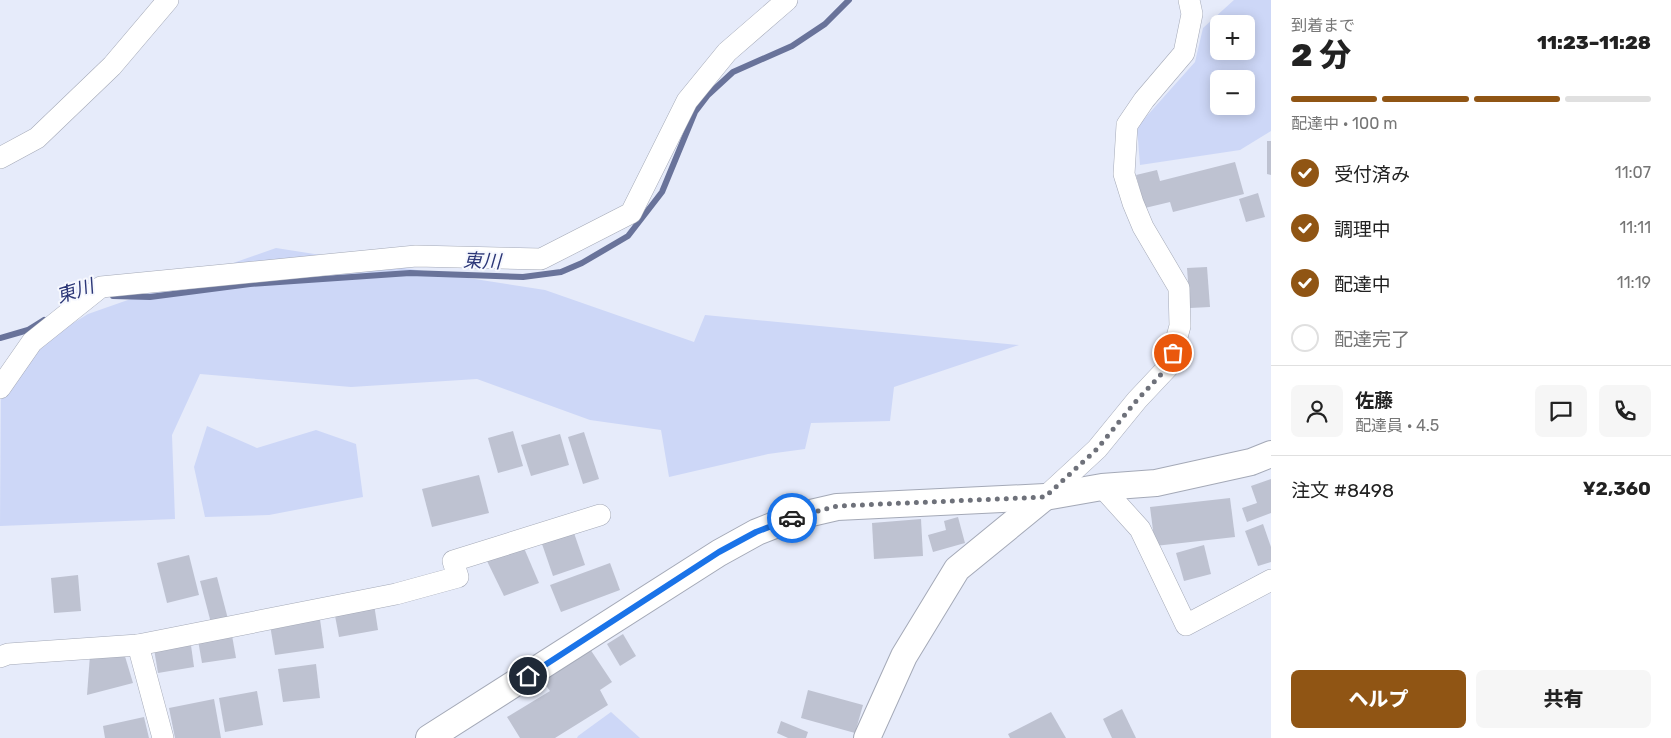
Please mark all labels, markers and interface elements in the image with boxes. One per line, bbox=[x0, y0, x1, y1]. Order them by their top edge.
map controls bbox=[1210, 15, 1255, 115]
button: + bbox=[1210, 15, 1255, 60]
text: 到着まで bbox=[1291, 16, 1355, 35]
text: 11:23–11:28 bbox=[1537, 31, 1651, 54]
text: 2 分 bbox=[1291, 36, 1351, 74]
button: − bbox=[1210, 70, 1255, 115]
text: 配達中 · 100 m bbox=[1291, 114, 1397, 133]
icon: check bbox=[1291, 159, 1319, 187]
text: 受付済み bbox=[1334, 163, 1410, 186]
text: 11:07 bbox=[1615, 163, 1651, 182]
icon: check bbox=[1291, 214, 1319, 242]
text: 調理中 bbox=[1334, 218, 1391, 241]
text: 11:11 bbox=[1620, 218, 1651, 237]
water label: 東川 bbox=[463, 249, 503, 273]
icon: check bbox=[1291, 269, 1319, 297]
text: 配達中 bbox=[1334, 273, 1391, 296]
text: 11:19 bbox=[1617, 273, 1651, 292]
water label: 東川 bbox=[53, 274, 99, 308]
text: 配達完了 bbox=[1334, 328, 1410, 351]
pin bbox=[1152, 332, 1194, 374]
icon: bag bbox=[1159, 339, 1187, 367]
button: person bbox=[1291, 385, 1343, 437]
button: chat bbox=[1535, 385, 1587, 437]
button: phone bbox=[1599, 385, 1651, 437]
text: 佐藤 bbox=[1355, 389, 1393, 412]
text: 配達員 · 4.5 bbox=[1355, 416, 1439, 435]
text: ¥2,360 bbox=[1582, 477, 1651, 500]
text: 注文 #8498 bbox=[1291, 479, 1394, 502]
courier bbox=[767, 493, 817, 543]
icon: car bbox=[778, 504, 806, 532]
pin bbox=[507, 655, 549, 697]
icon: home bbox=[514, 662, 542, 690]
button: ヘルプ bbox=[1291, 670, 1466, 728]
button: 共有 bbox=[1476, 670, 1651, 728]

